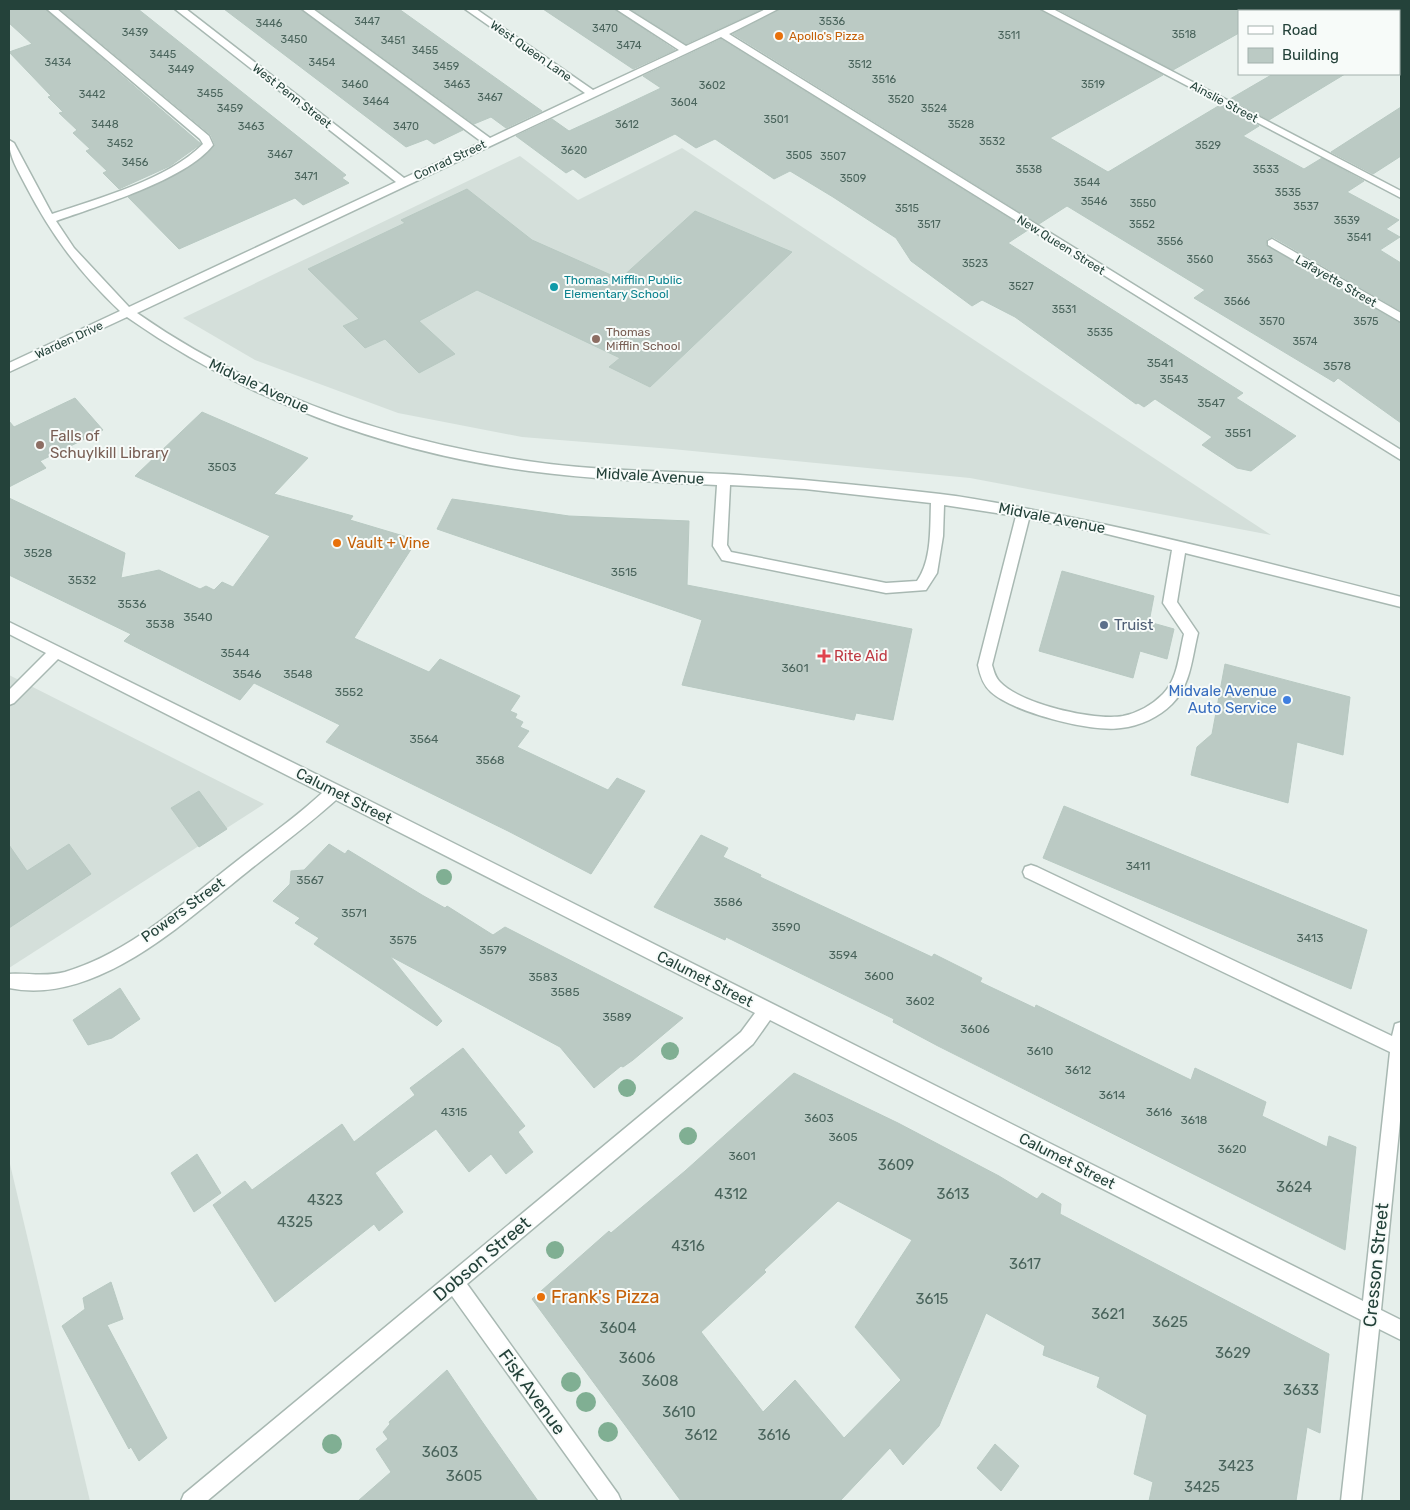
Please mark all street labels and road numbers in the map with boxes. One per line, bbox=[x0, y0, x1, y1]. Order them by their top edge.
street label: West Queen Lane bbox=[488, 18, 575, 84]
street label: West Penn Street bbox=[250, 61, 335, 131]
street label: Ainslie Street bbox=[1188, 78, 1260, 126]
street label: Conrad Street bbox=[412, 137, 489, 183]
street label: New Queen Street bbox=[1015, 212, 1108, 278]
street label: Lafayette Street bbox=[1293, 252, 1379, 310]
street label: Warden Drive bbox=[33, 318, 105, 362]
street label: Midvale Avenue bbox=[206, 355, 312, 417]
street label: Midvale Avenue bbox=[595, 464, 705, 488]
street label: Midvale Avenue bbox=[997, 499, 1107, 537]
street label: Calumet Street bbox=[293, 764, 395, 828]
street label: Powers Street bbox=[138, 874, 228, 946]
street label: Calumet Street bbox=[654, 947, 756, 1011]
street label: Calumet Street bbox=[1016, 1129, 1118, 1193]
street label: Cresson Street bbox=[1359, 1202, 1393, 1328]
street label: Dobson Street bbox=[429, 1212, 535, 1306]
street label: Fisk Avenue bbox=[494, 1345, 570, 1439]

